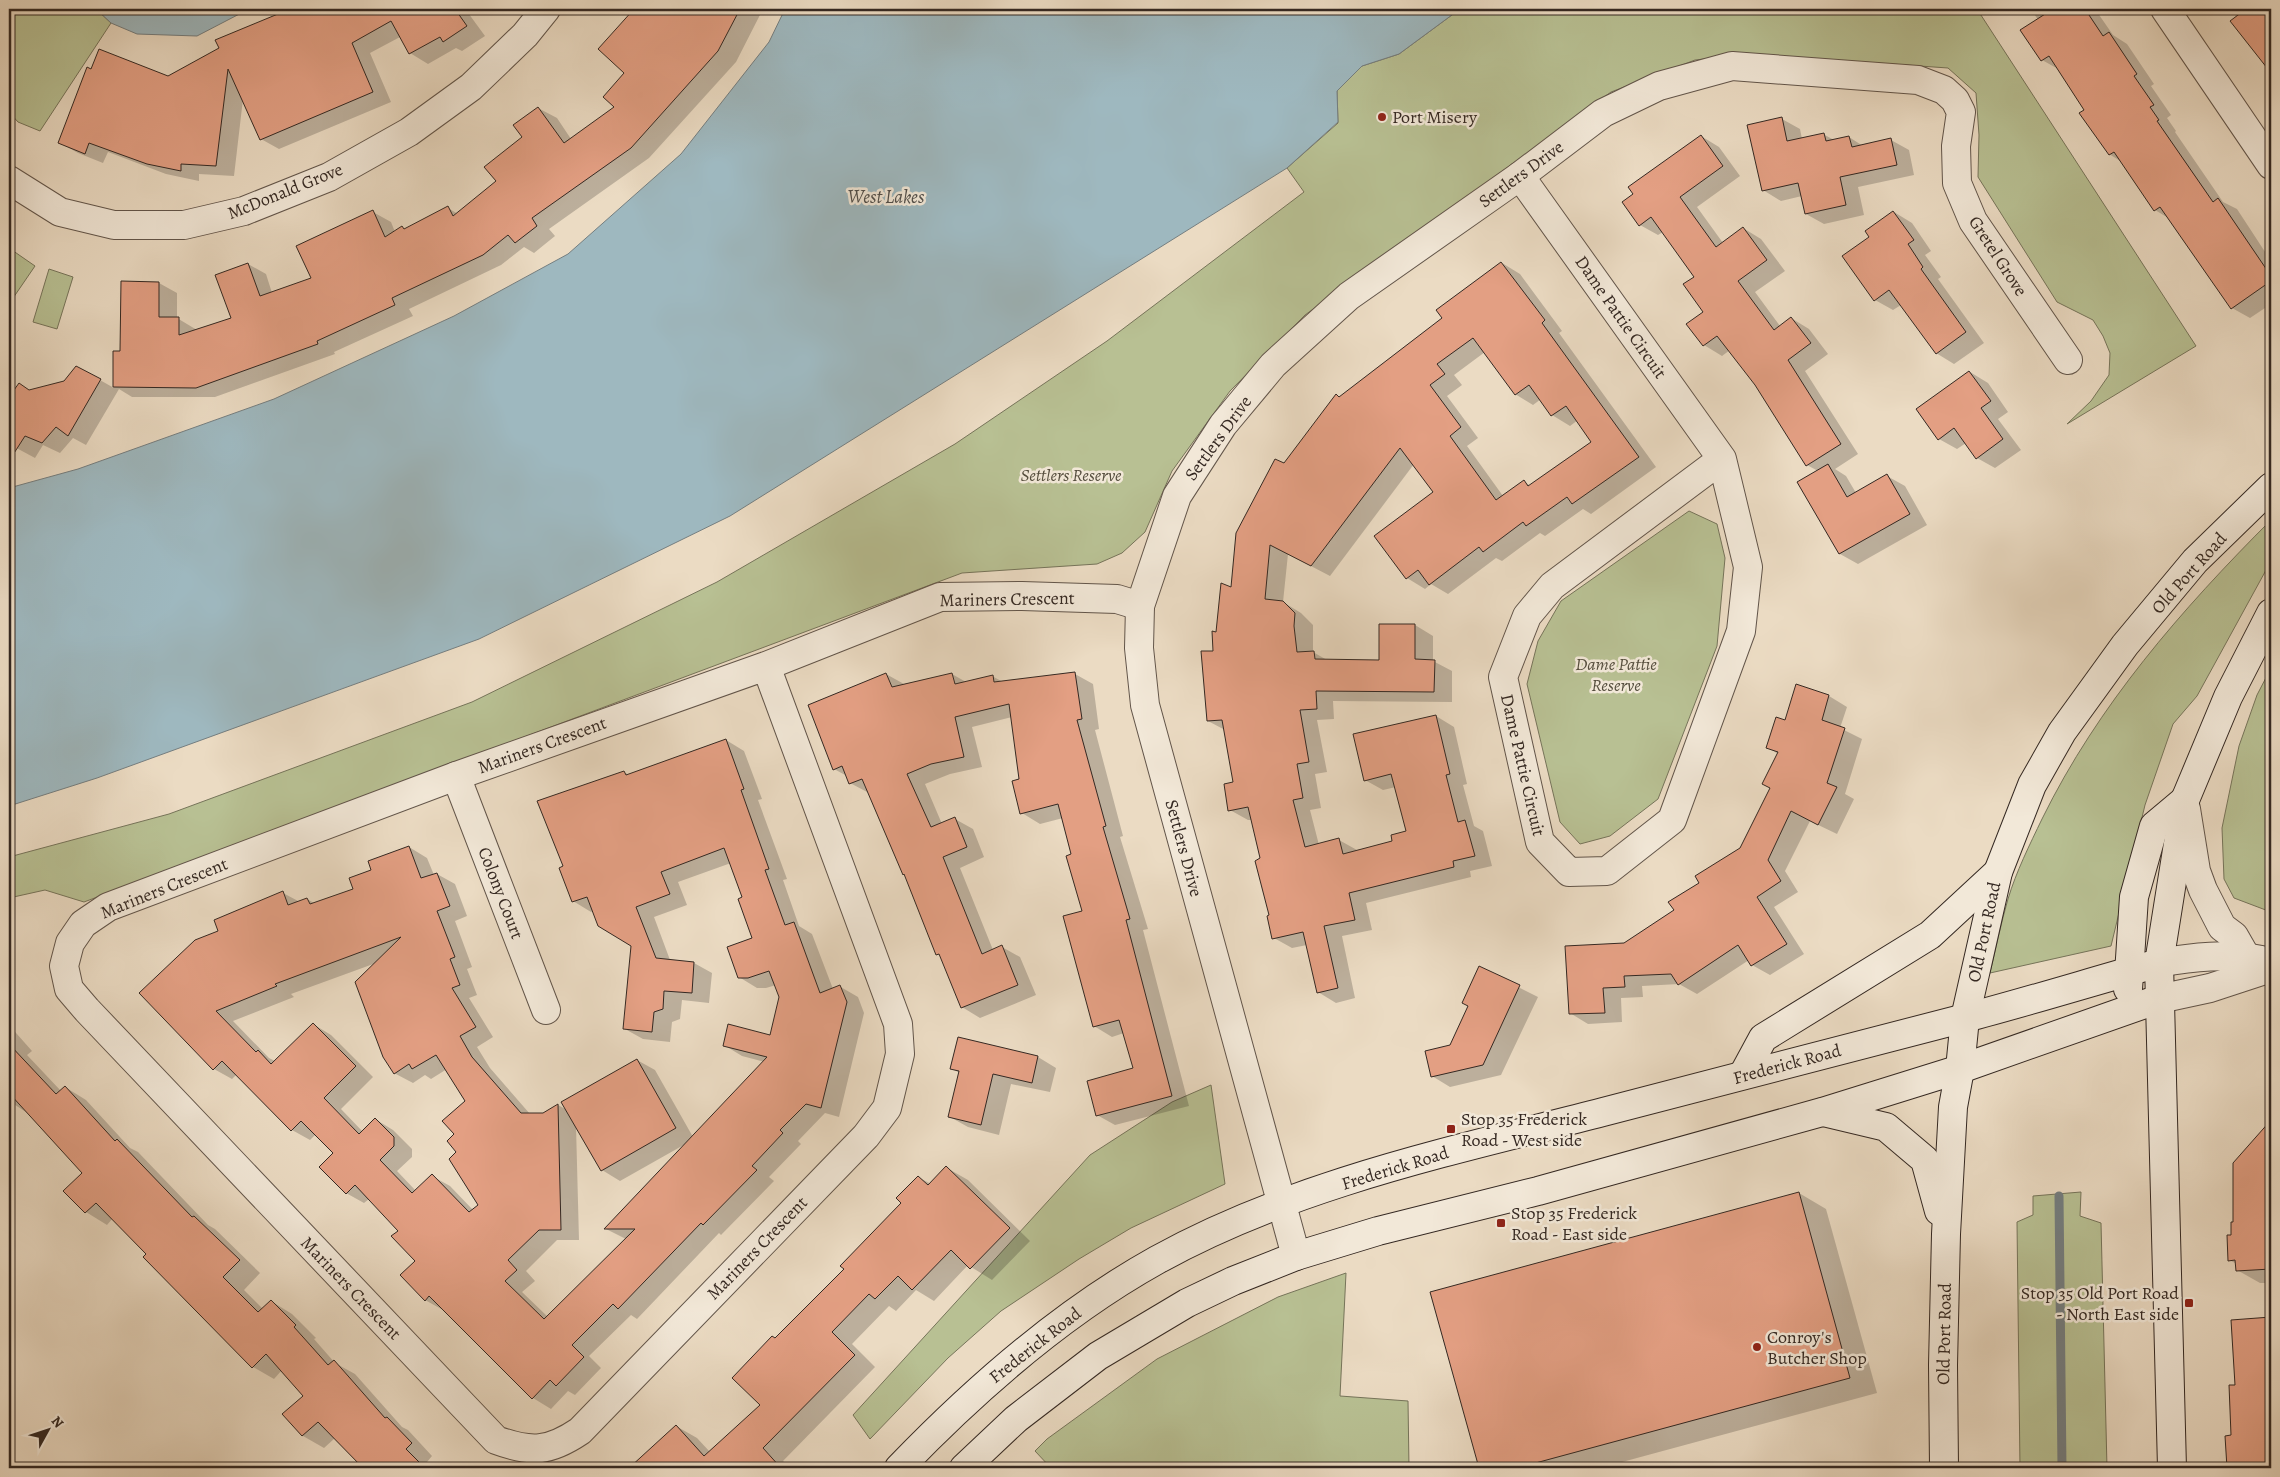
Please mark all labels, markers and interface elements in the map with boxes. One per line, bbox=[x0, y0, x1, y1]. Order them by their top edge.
place label: Port Misery bbox=[1392, 105, 1478, 129]
marker: Port Misery bbox=[1376, 111, 1388, 123]
street label: Settlers Drive bbox=[1474, 135, 1568, 213]
street label: McDonald Grove bbox=[224, 157, 346, 225]
water label: West Lakes bbox=[848, 184, 925, 210]
street label: Gretel Grove bbox=[1963, 211, 2033, 301]
street label: Dame Pattie Circuit bbox=[1570, 251, 1673, 383]
street label: Settlers Drive bbox=[1179, 391, 1257, 485]
park label: Settlers Reserve bbox=[1020, 463, 1122, 487]
street label: Old Port Road bbox=[2146, 527, 2232, 619]
street label: Mariners Crescent bbox=[939, 586, 1075, 612]
park label: Dame Pattie Reserve bbox=[1575, 652, 1657, 697]
street label: Dame Pattie Circuit bbox=[1495, 692, 1551, 839]
street label: Mariners Crescent bbox=[474, 711, 610, 779]
street label: Settlers Drive bbox=[1160, 797, 1208, 899]
street label: Colony Court bbox=[472, 844, 530, 943]
street label: Mariners Crescent bbox=[97, 852, 231, 924]
street label: Old Port Road bbox=[1962, 879, 2006, 984]
street label: Frederick Road bbox=[1730, 1038, 1844, 1090]
place label: Stop 35 Frederick Road - West side bbox=[1461, 1107, 1587, 1152]
marker: Stop 35 Frederick Road - West side bbox=[1445, 1123, 1457, 1135]
street label: Frederick Road bbox=[1338, 1140, 1452, 1196]
street label: Mariners Crescent bbox=[701, 1191, 813, 1305]
place label: Stop 35 Frederick Road - East side bbox=[1511, 1201, 1637, 1246]
marker: Stop 35 Frederick Road - East side bbox=[1495, 1217, 1507, 1229]
street label: Mariners Crescent bbox=[295, 1231, 407, 1345]
place label: Stop 35 Old Port Road - North East side bbox=[2021, 1281, 2179, 1326]
street label: Old Port Road bbox=[1931, 1282, 1957, 1385]
marker: Stop 35 Old Port Road - North East side bbox=[2183, 1297, 2195, 1309]
street label: Frederick Road bbox=[984, 1301, 1086, 1389]
place label: Conroy's Butcher Shop bbox=[1767, 1325, 1867, 1370]
marker: Conroy's Butcher Shop bbox=[1751, 1341, 1763, 1353]
north arrow bbox=[22, 1404, 72, 1454]
text: N bbox=[47, 1412, 68, 1432]

